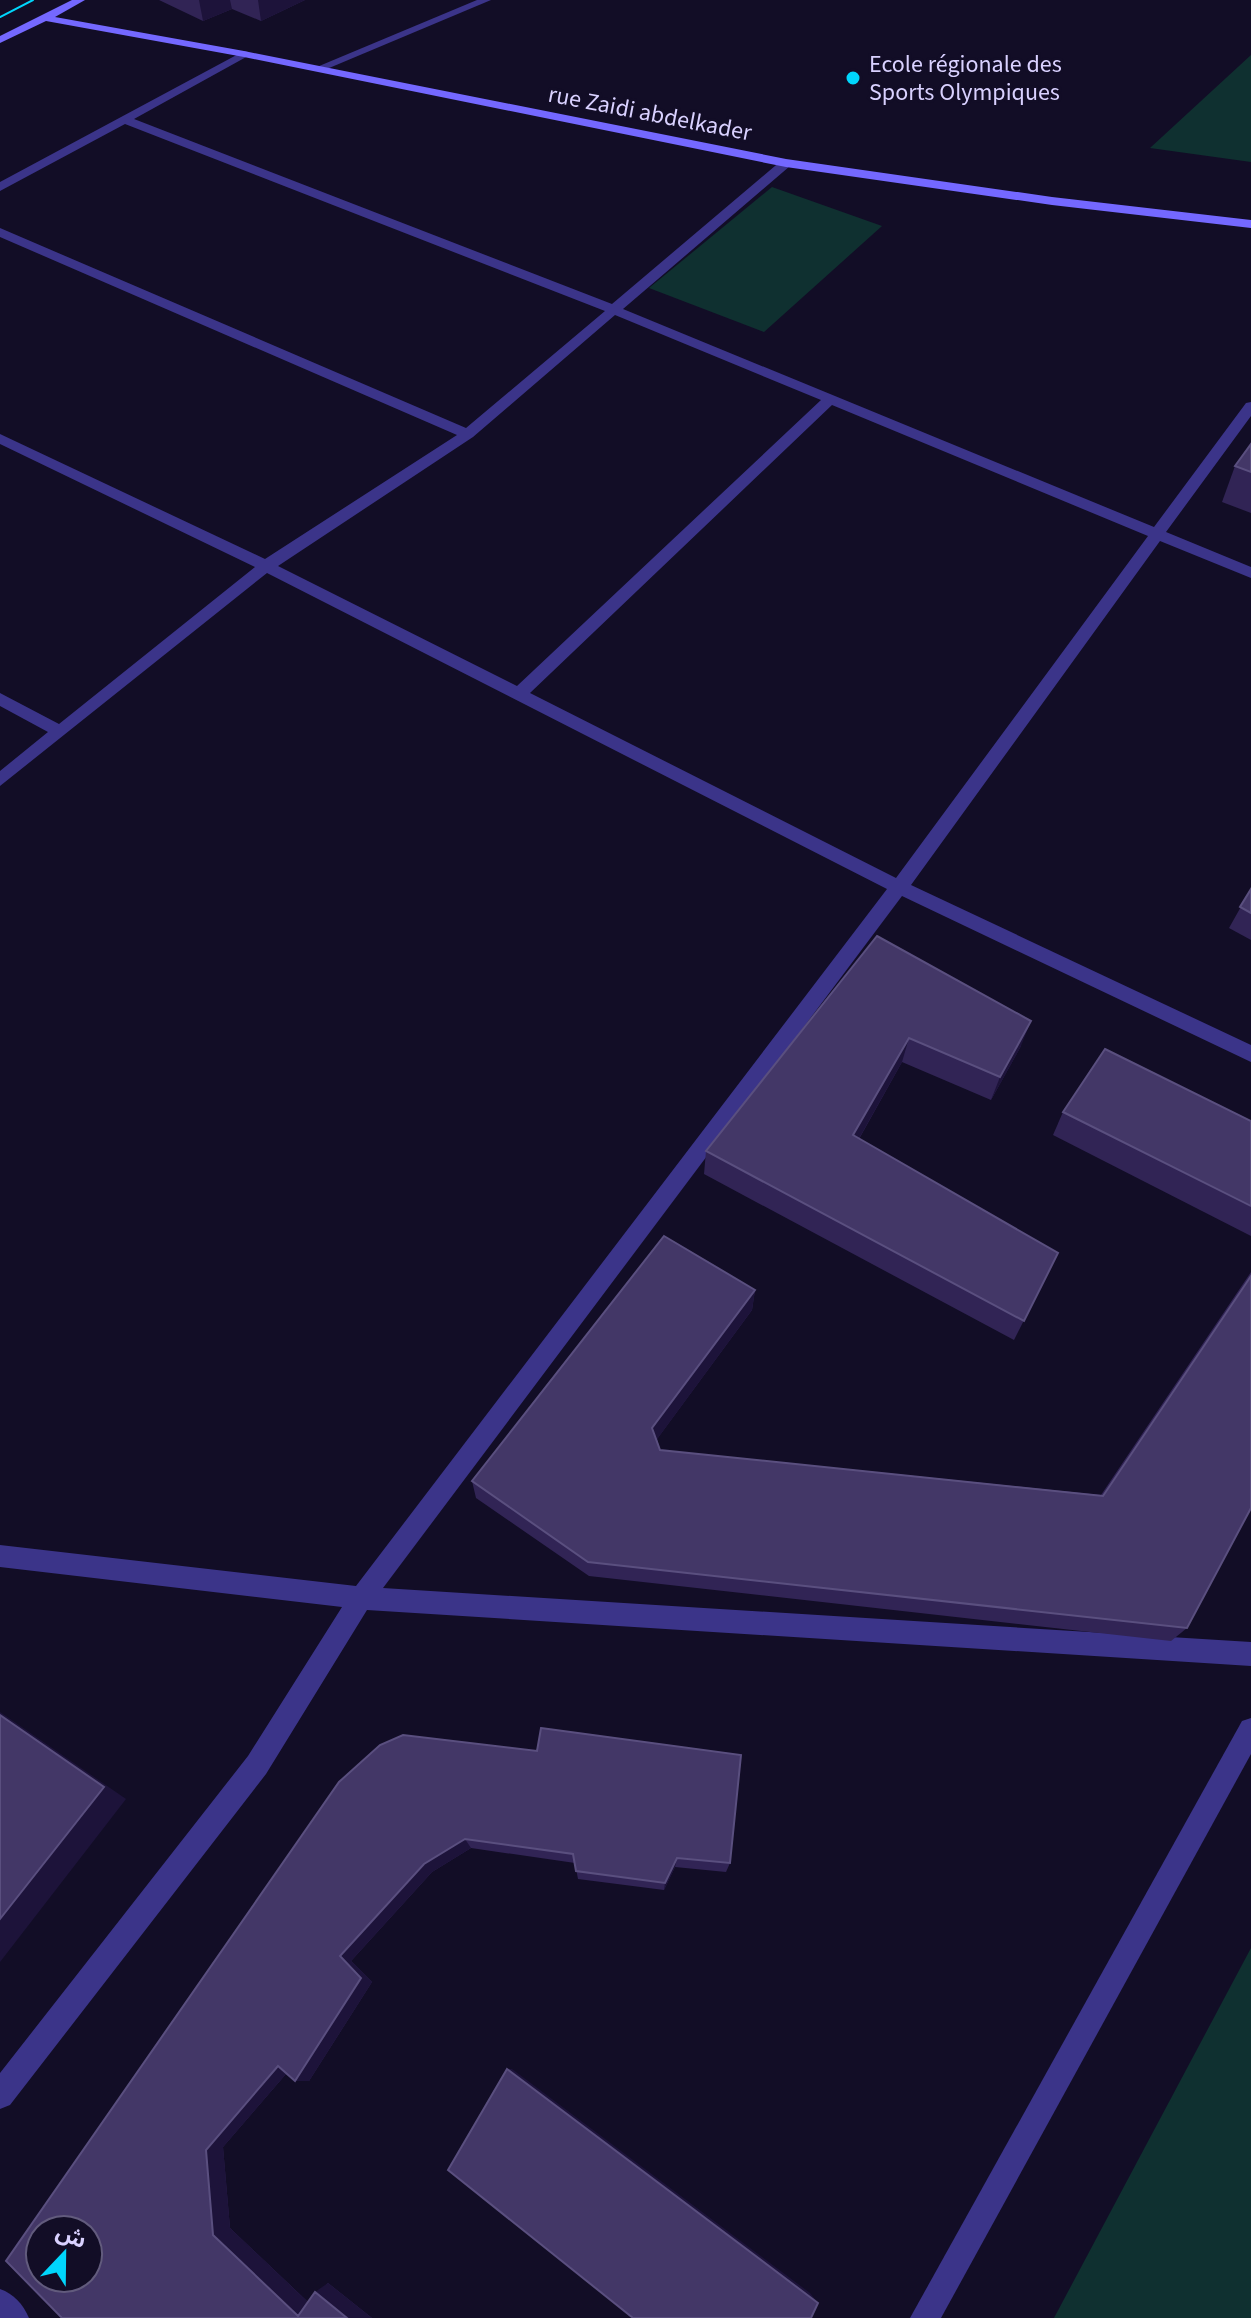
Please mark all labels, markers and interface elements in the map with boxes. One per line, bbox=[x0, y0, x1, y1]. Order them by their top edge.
place label: Ecole régionale des Sports Olympiques bbox=[869, 47, 1062, 110]
marker: Ecole régionale des Sports Olympiques bbox=[844, 69, 862, 87]
street label: rue Zaidi abdelkader bbox=[545, 77, 755, 151]
north arrow bbox=[24, 2214, 104, 2294]
text: ش bbox=[51, 2216, 91, 2257]

